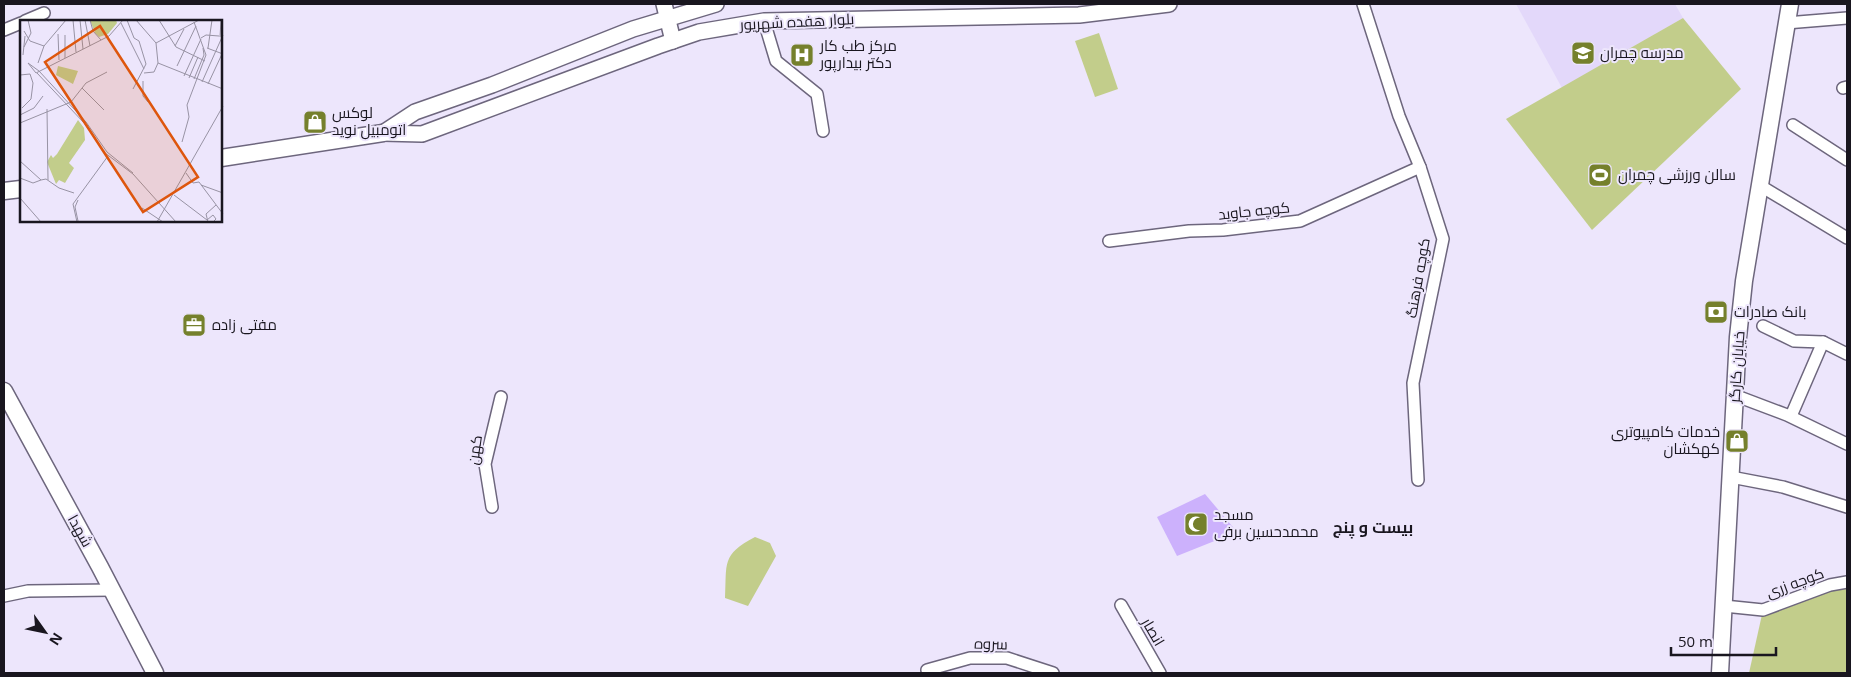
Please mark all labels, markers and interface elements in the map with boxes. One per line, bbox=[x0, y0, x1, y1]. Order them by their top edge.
street label: بلوار هفده شهریور bbox=[738, 8, 855, 35]
inset map bbox=[20, 20, 222, 222]
place label: مرکز طب کار دکتر بیدارپور bbox=[819, 35, 897, 73]
school or university icon: مدرسه چمران bbox=[1570, 40, 1596, 66]
hospital icon: مرکز طب کار دکتر بیدارپور bbox=[789, 42, 815, 68]
place label: مدرسه چمران bbox=[1600, 42, 1684, 63]
place label: لوکس اتومبیل نوید bbox=[332, 102, 406, 140]
shop icon: لوکس اتومبیل نوید bbox=[302, 109, 328, 135]
sports icon: سالن ورزشی چمران bbox=[1587, 162, 1613, 188]
place label: سالن ورزشی چمران bbox=[1618, 164, 1736, 185]
street label: کوچه جاوید bbox=[1217, 196, 1291, 225]
street label: کوچه فرهنگ bbox=[1400, 236, 1435, 320]
bank icon: بانک صادرات bbox=[1703, 299, 1729, 325]
place label: بانک صادرات bbox=[1734, 301, 1806, 321]
office icon: مفتی زاده bbox=[181, 312, 207, 338]
place label: مفتی زاده bbox=[212, 314, 277, 335]
street label: خیابان کارگر bbox=[1723, 330, 1749, 405]
place label: خدمات کامپیوتری کهکشان bbox=[1611, 421, 1720, 459]
shop icon: خدمات کامپیوتری کهکشان bbox=[1724, 428, 1750, 454]
street label: کهن bbox=[462, 434, 487, 466]
place label: مسجد محمدحسین برفی bbox=[1214, 504, 1319, 542]
street label: شهدا bbox=[63, 511, 98, 551]
mosque icon: مسجد محمدحسین برفی bbox=[1183, 511, 1209, 537]
district label: بیست و پنج bbox=[1333, 516, 1413, 539]
street label: کوچه زری bbox=[1763, 562, 1827, 603]
north arrow bbox=[20, 607, 70, 657]
street label: انصار bbox=[1137, 613, 1170, 649]
scale bar bbox=[1671, 624, 1776, 656]
text: N bbox=[45, 629, 67, 649]
text: 50 m bbox=[1678, 631, 1713, 651]
street label: سروه bbox=[974, 632, 1008, 654]

